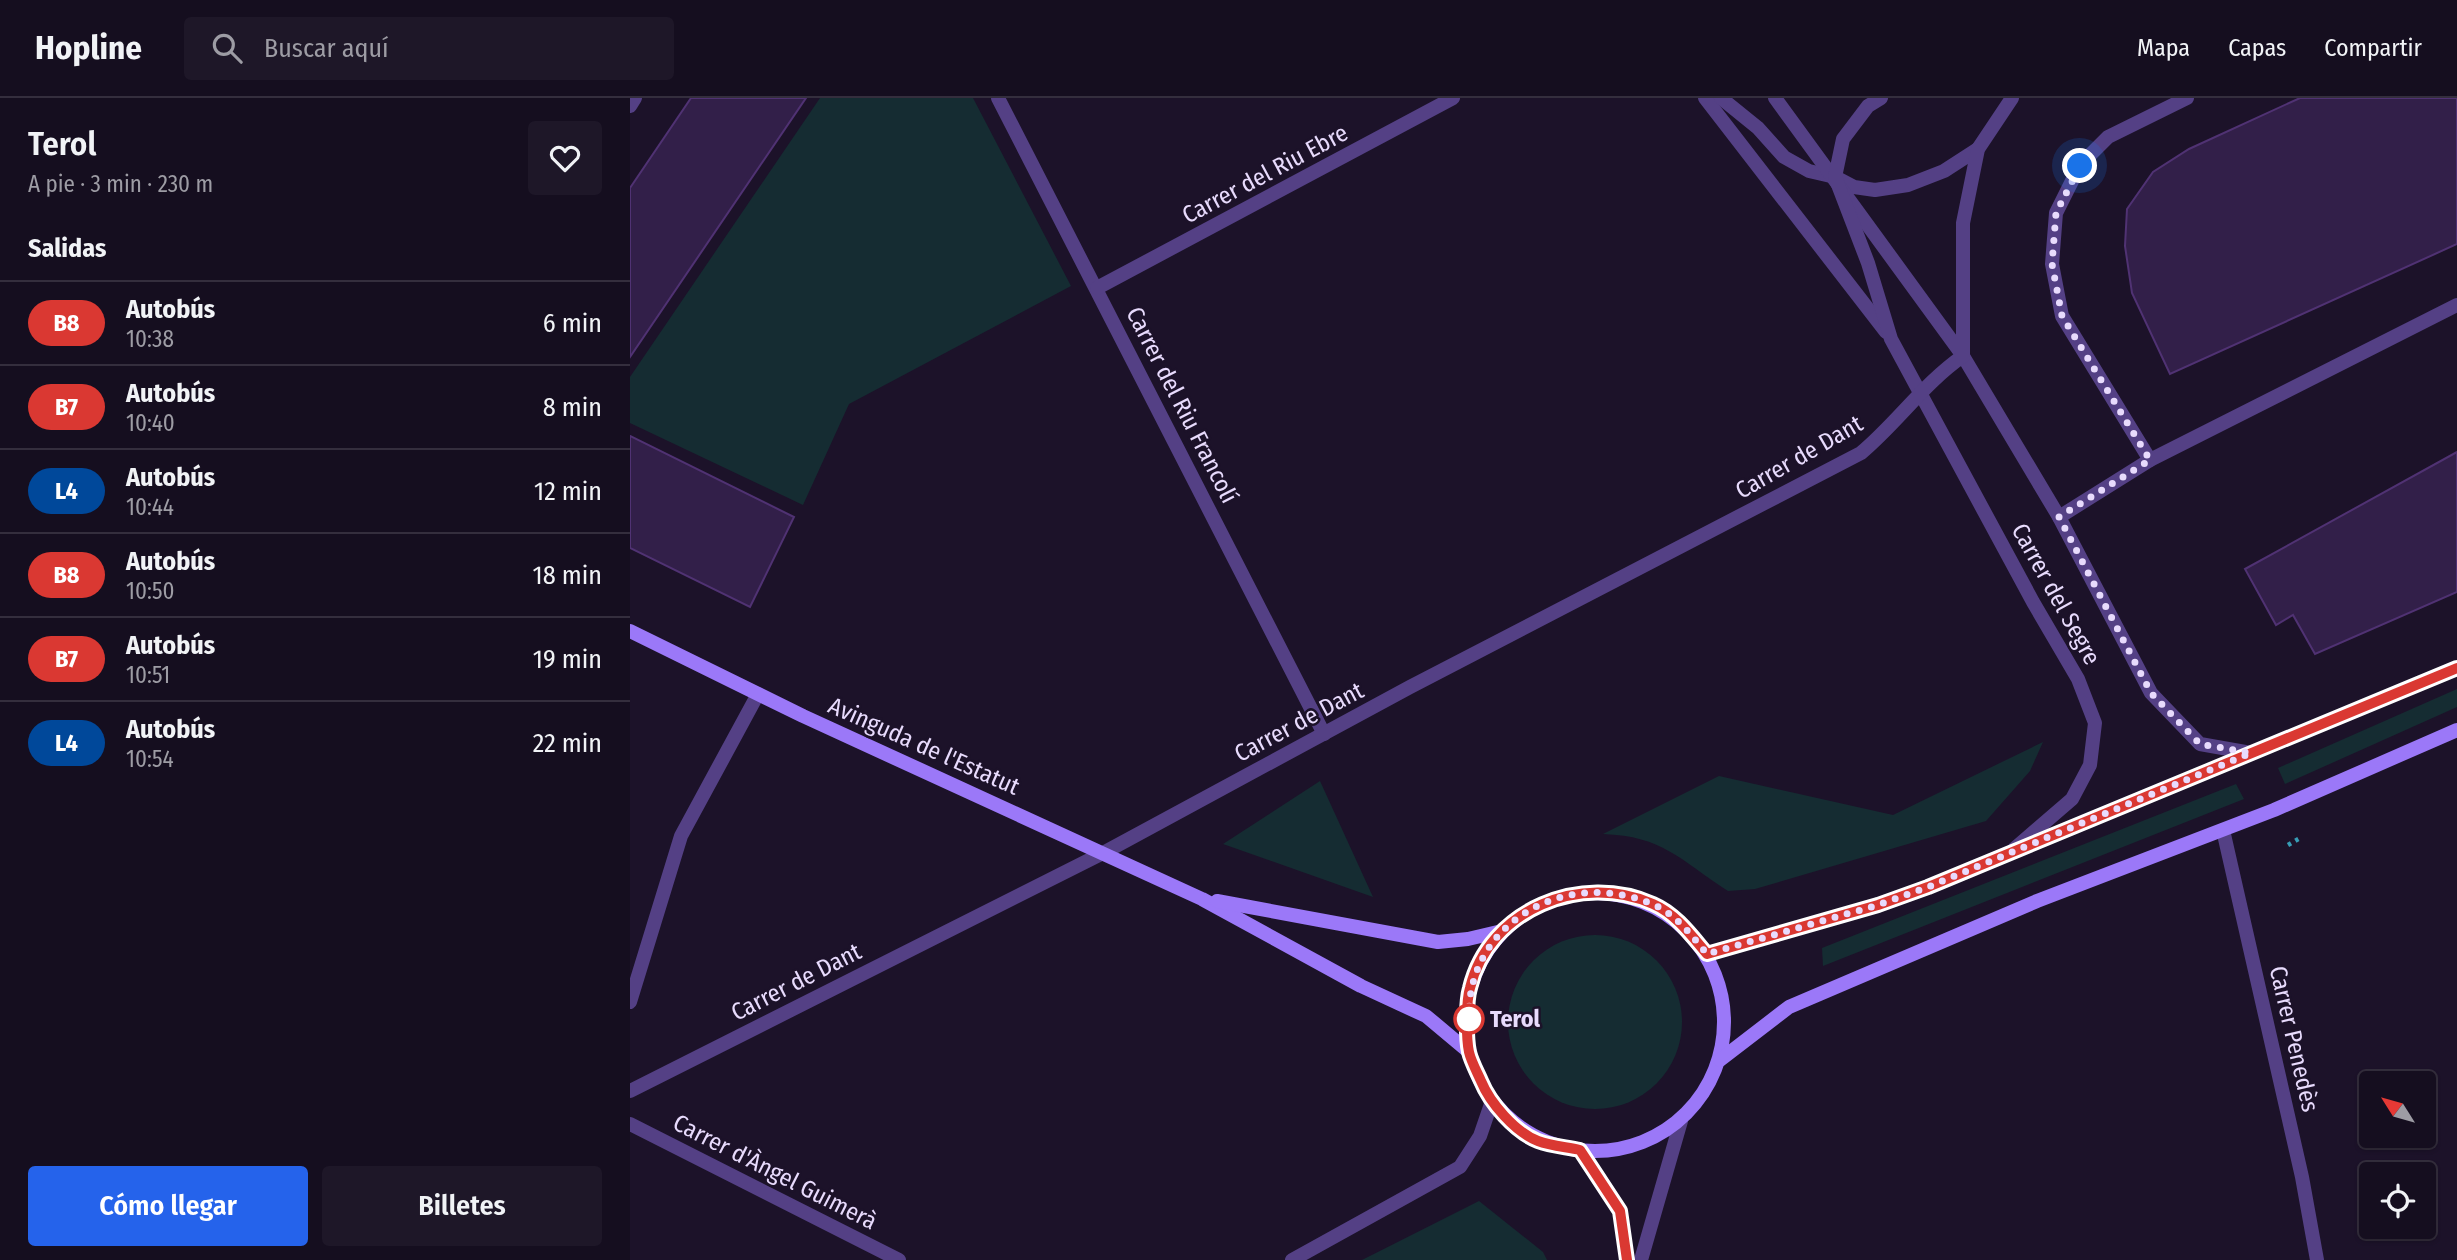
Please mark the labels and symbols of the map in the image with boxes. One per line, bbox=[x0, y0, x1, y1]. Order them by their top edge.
street label: Carrer del Riu Ebre bbox=[1178, 119, 1352, 229]
your location bbox=[2062, 148, 2097, 183]
street label: Carrer del Riu Francolí bbox=[1120, 302, 1244, 508]
street label: Carrer de Dant bbox=[1731, 409, 1868, 505]
street label: Carrer del Segre bbox=[2006, 519, 2106, 669]
street label: Carrer de Dant bbox=[1230, 676, 1368, 768]
street label: Avinguda de l'Estatut bbox=[824, 691, 1024, 801]
street label: Carrer de Dant bbox=[726, 937, 866, 1027]
street label: Carrer Penedès bbox=[2264, 963, 2324, 1115]
marker: Terol bbox=[1454, 1004, 1484, 1034]
place label: Terol bbox=[1490, 1005, 1541, 1033]
north arrow bbox=[2359, 1071, 2436, 1148]
street label: Carrer d'Àngel Guimerà bbox=[669, 1108, 882, 1235]

